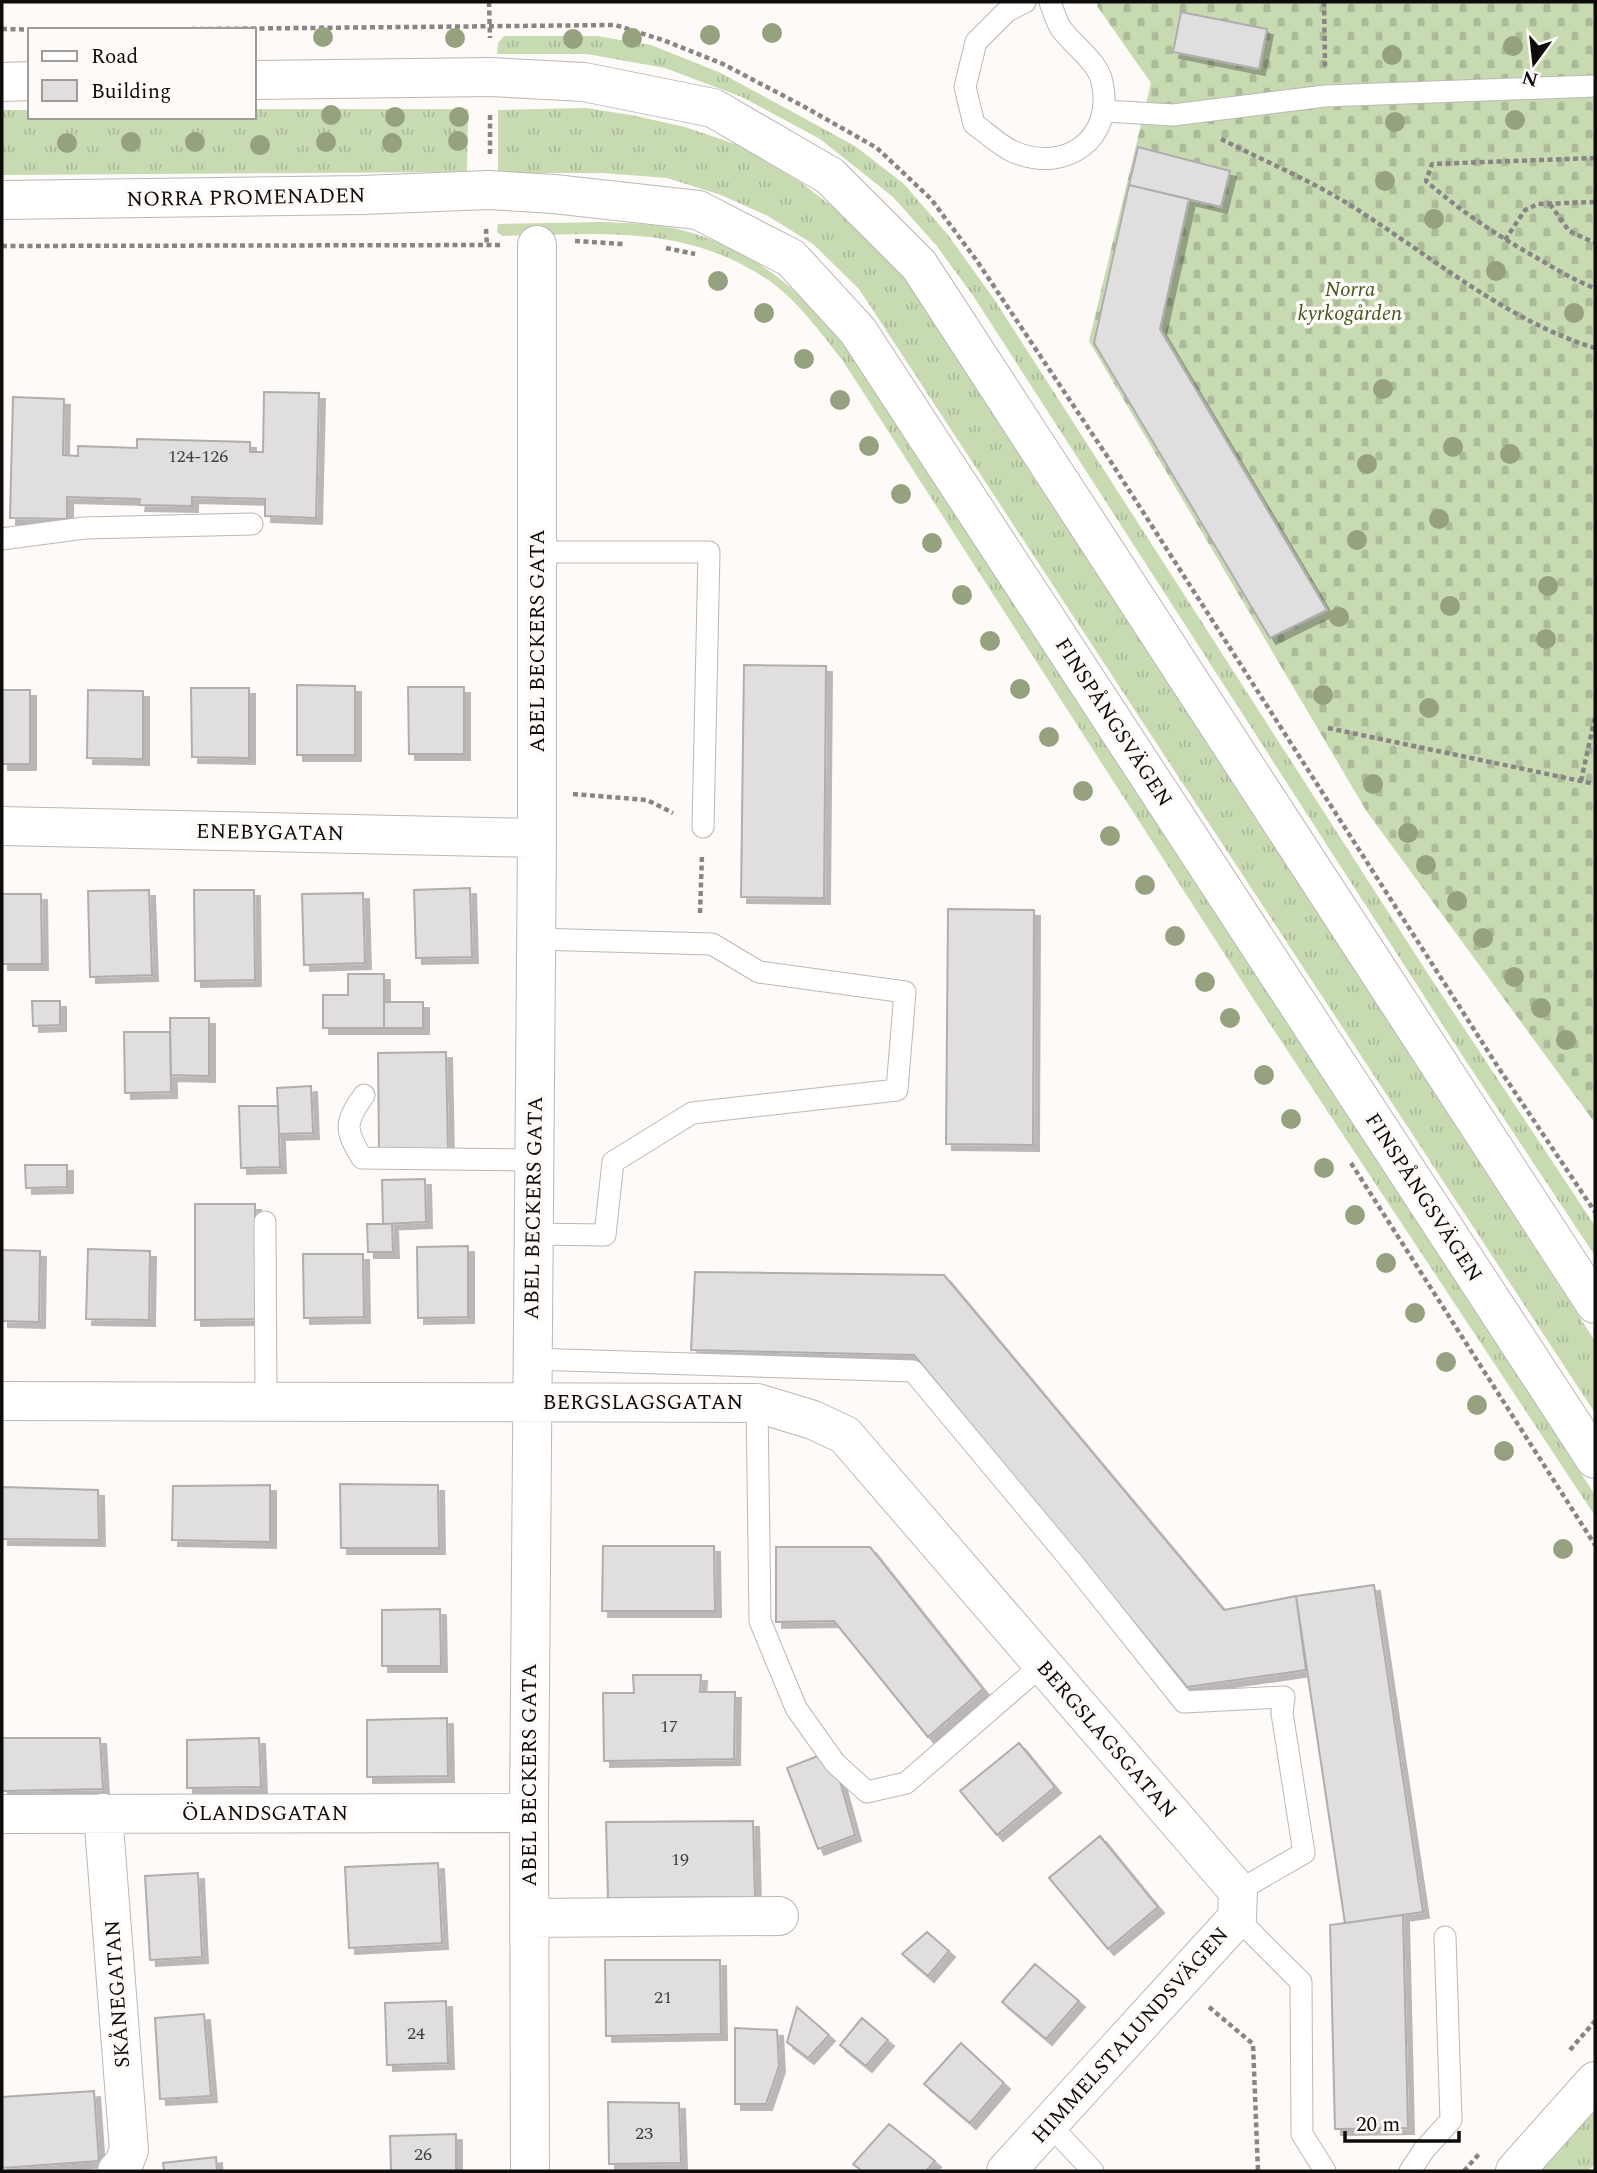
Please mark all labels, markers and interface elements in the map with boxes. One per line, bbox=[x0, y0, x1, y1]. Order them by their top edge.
legend bbox=[28, 28, 256, 119]
north arrow bbox=[1499, 28, 1569, 98]
text: Road bbox=[91, 41, 138, 73]
text: N bbox=[1519, 62, 1541, 94]
text: Building bbox=[91, 76, 171, 108]
street label: NORRA PROMENADEN bbox=[126, 180, 366, 216]
park label: Norra kyrkogården bbox=[1298, 274, 1402, 330]
house number: 124-126 bbox=[168, 443, 228, 470]
street label: ABEL BECKERS GATA bbox=[522, 529, 554, 753]
street label: FINSPÅNGSVÄGEN bbox=[1046, 632, 1180, 814]
street label: ENEBYGATAN bbox=[196, 816, 344, 850]
street label: ABEL BECKERS GATA bbox=[516, 1096, 552, 1320]
street label: FINSPÅNGSVÄGEN bbox=[1356, 1107, 1490, 1289]
street label: BERGSLAGSGATAN bbox=[543, 1387, 743, 1419]
street label: BERGSLAGSGATAN bbox=[1028, 1653, 1184, 1826]
street label: ABEL BECKERS GATA bbox=[514, 1663, 546, 1887]
house number: 17 bbox=[660, 1713, 678, 1740]
street label: ÖLANDSGATAN bbox=[182, 1798, 348, 1830]
house number: 19 bbox=[671, 1846, 689, 1873]
street label: SKÅNEGATAN bbox=[97, 1919, 139, 2069]
street label: HIMMELSTALUNDSVÄGEN bbox=[1024, 1920, 1237, 2151]
house number: 21 bbox=[654, 1984, 672, 2011]
house number: 24 bbox=[407, 2020, 425, 2047]
scale bar bbox=[1345, 2100, 1459, 2144]
text: 20 m bbox=[1356, 2109, 1400, 2141]
house number: 23 bbox=[635, 2120, 653, 2147]
house number: 26 bbox=[414, 2141, 432, 2168]

